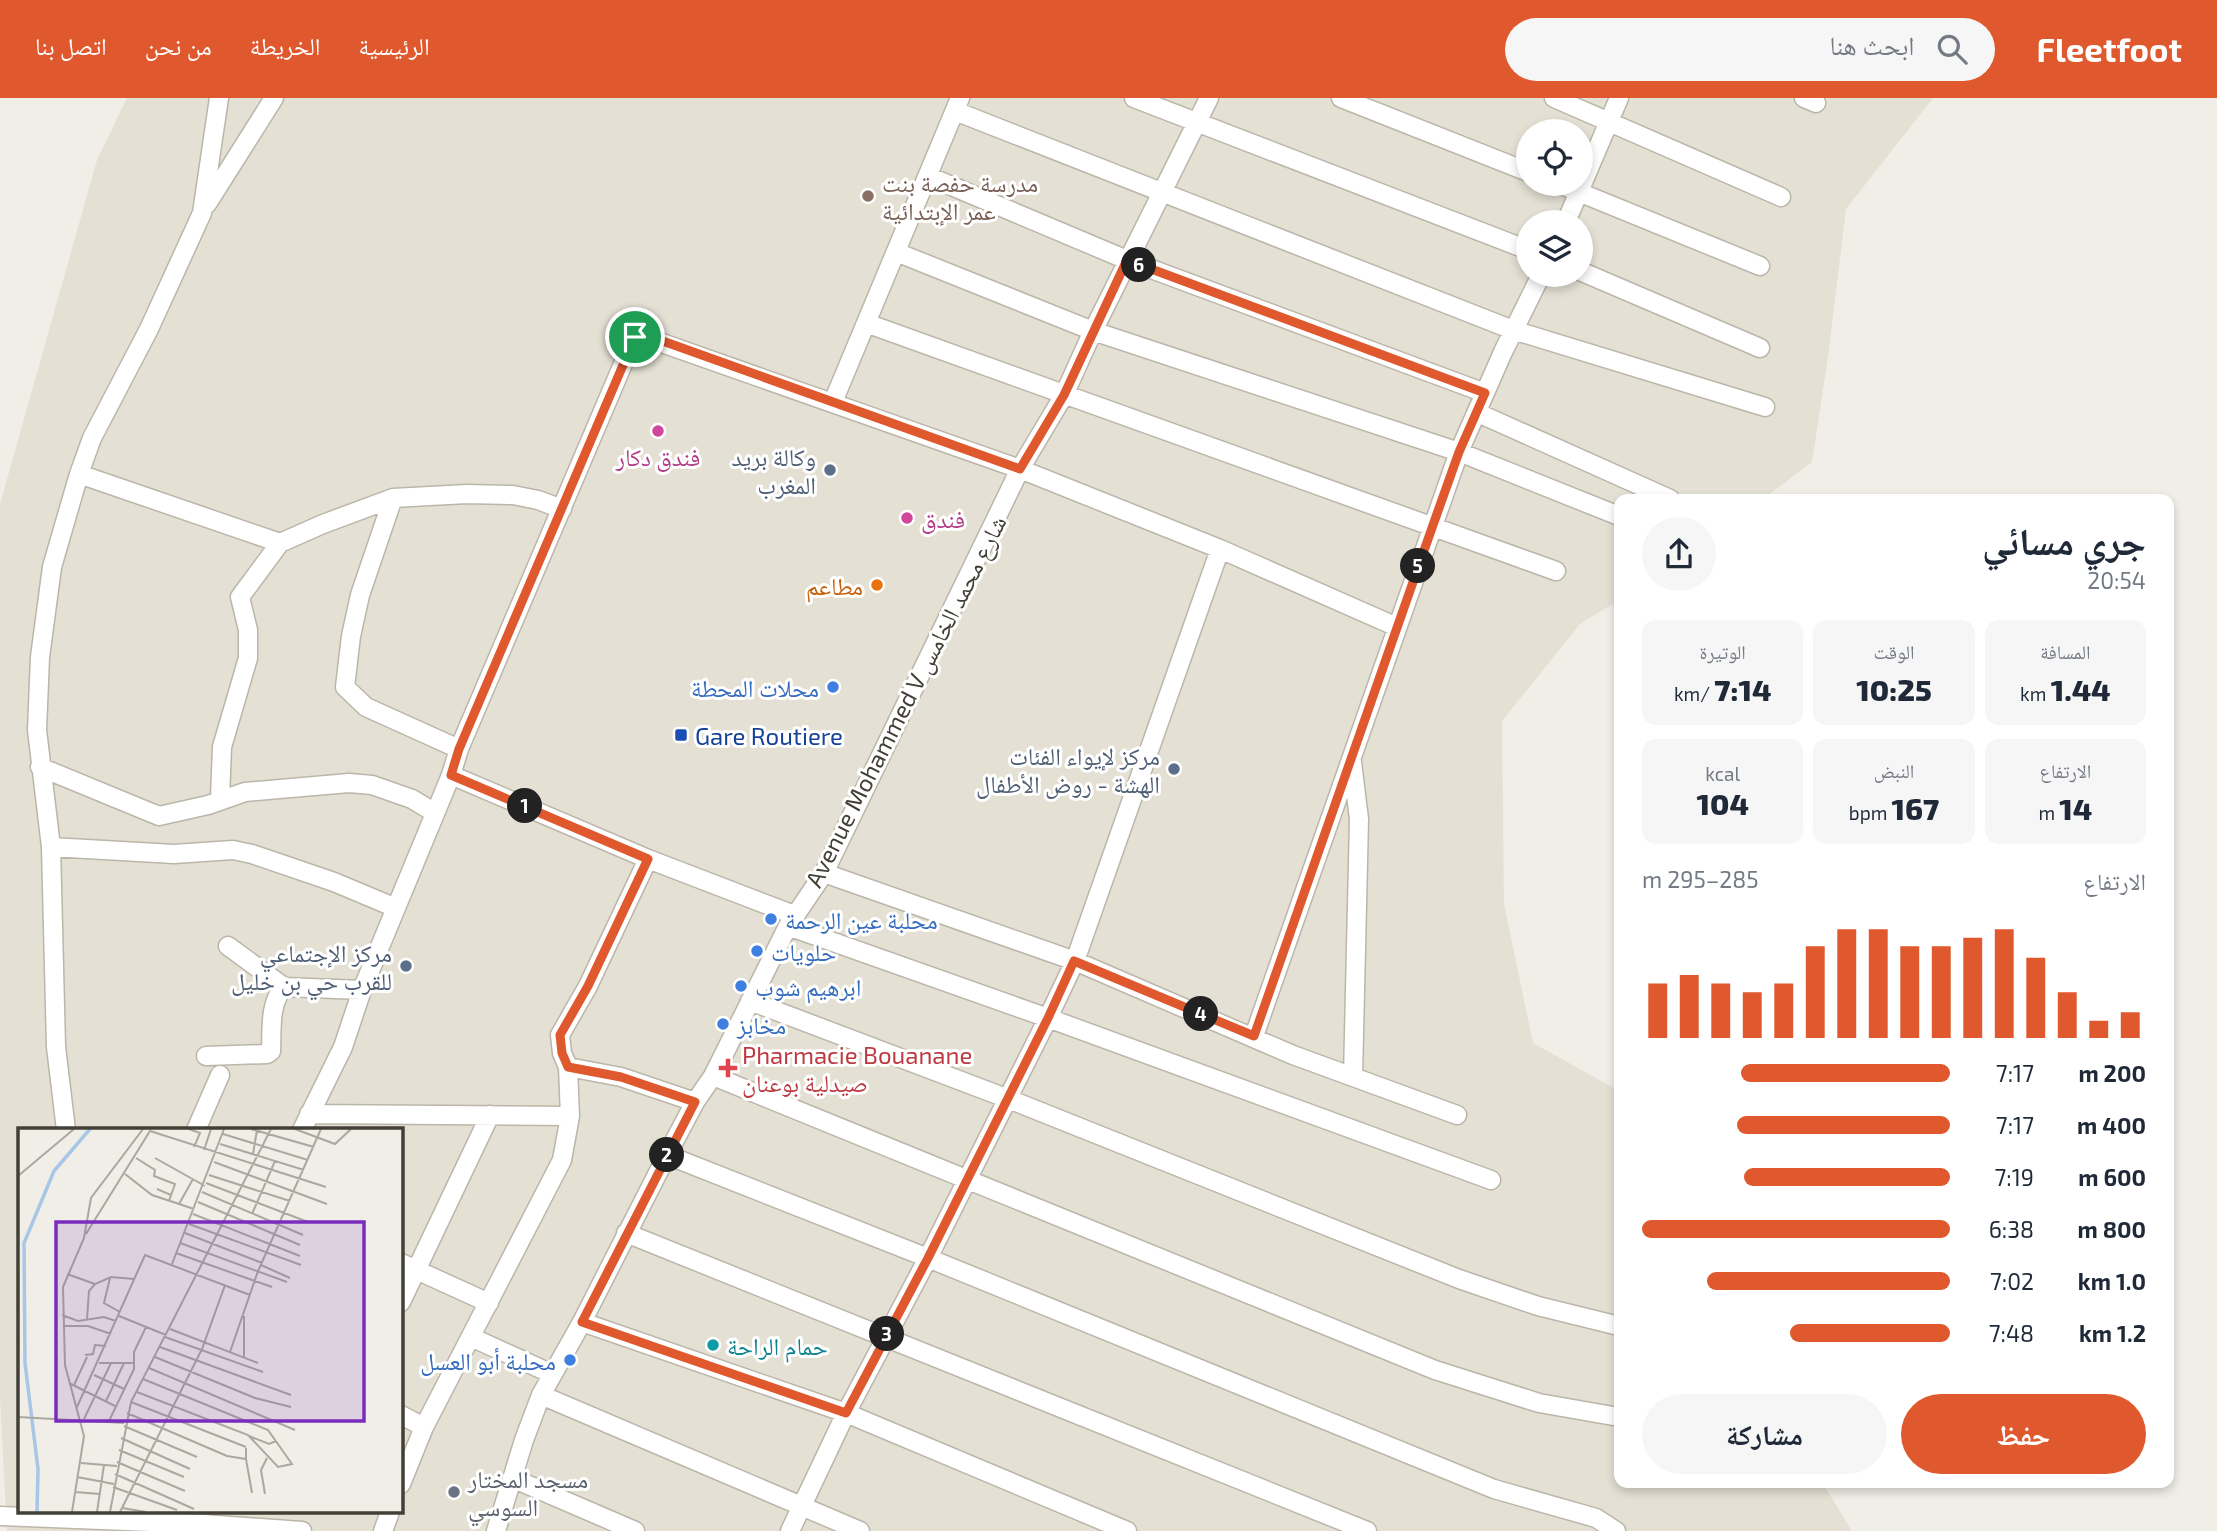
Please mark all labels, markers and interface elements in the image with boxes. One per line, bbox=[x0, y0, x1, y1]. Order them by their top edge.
search box bbox=[1505, 18, 1995, 81]
text: ابحث هنا bbox=[1829, 29, 1915, 60]
text: Fleetfoot bbox=[2037, 29, 2182, 69]
icon: search bbox=[1933, 30, 1971, 68]
text: اتصل بنا bbox=[35, 31, 107, 60]
text: من نحن bbox=[145, 31, 212, 60]
text: الخريطة bbox=[250, 31, 320, 60]
text: الرئيسية bbox=[358, 31, 430, 60]
map controls bbox=[1516, 119, 1593, 287]
button: locate bbox=[1516, 119, 1593, 196]
place label: مدرسة حفصة بنت عمر الإبتدائية bbox=[882, 168, 1038, 226]
marker: مدرسة حفصة بنت عمر الإبتدائية bbox=[860, 188, 876, 204]
button: layers bbox=[1516, 210, 1593, 287]
pin: 6 bbox=[1122, 248, 1156, 282]
text: 6 bbox=[1133, 253, 1144, 276]
pin bbox=[605, 307, 665, 367]
icon: arrive bbox=[616, 318, 654, 356]
marker: فندق دكار bbox=[650, 423, 666, 439]
place label: فندق دكار bbox=[615, 442, 700, 472]
place label: وكالة بريد المغرب bbox=[732, 442, 816, 499]
marker: وكالة بريد المغرب bbox=[822, 462, 838, 478]
place label: فندق bbox=[921, 504, 965, 534]
street label: Avenue Mohammed V شارع محمد الخامس bbox=[798, 510, 1013, 893]
marker: فندق bbox=[899, 510, 915, 526]
button: share bbox=[1642, 517, 1716, 591]
text: جري مسائي bbox=[1982, 517, 2146, 563]
pin: 5 bbox=[1400, 548, 1436, 584]
text: 5 bbox=[1412, 554, 1423, 577]
text: 20:54 bbox=[2087, 566, 2146, 594]
place label: مطاعم bbox=[806, 571, 863, 603]
marker: مطاعم bbox=[869, 577, 885, 593]
text: الوتيرة bbox=[1700, 640, 1746, 663]
text: الوقت bbox=[1874, 640, 1914, 663]
text: المسافة bbox=[2040, 640, 2091, 663]
text: 7:14 bbox=[1714, 671, 1771, 707]
text: 10:25 bbox=[1856, 671, 1932, 707]
text: 1.44 bbox=[2051, 671, 2111, 707]
place label: محلات المحطة bbox=[691, 673, 819, 702]
marker: محلات المحطة bbox=[825, 679, 841, 695]
text: /km bbox=[1674, 682, 1714, 705]
text: km bbox=[2020, 682, 2051, 705]
place label: Gare Routiere bbox=[695, 721, 843, 750]
marker: Gare Routiere bbox=[673, 727, 689, 743]
place label: مركز لإيواء الفئات الهشة - روض الأطفال bbox=[976, 741, 1160, 799]
text: النبض bbox=[1874, 759, 1914, 782]
text: الارتفاع bbox=[2039, 759, 2091, 782]
marker: مركز لإيواء الفئات الهشة - روض الأطفال bbox=[1166, 761, 1182, 777]
text: kcal bbox=[1705, 762, 1740, 785]
text: 104 bbox=[1696, 785, 1749, 821]
pin: 1 bbox=[508, 788, 542, 824]
text: 167 bbox=[1892, 790, 1939, 826]
text: 14 bbox=[2059, 790, 2092, 826]
text: 1 bbox=[520, 794, 529, 817]
text: bpm bbox=[1849, 801, 1892, 824]
text: m bbox=[2038, 801, 2059, 824]
text: 285–295 m bbox=[1642, 865, 1759, 893]
text: الارتفاع bbox=[2083, 867, 2146, 895]
place label: محلبة عين الرحمة bbox=[785, 905, 938, 935]
marker: محلبة عين الرحمة bbox=[763, 911, 779, 927]
place label: حلويات bbox=[771, 937, 836, 966]
place label: مركز الإجتماعي للقرب حي بن خليل bbox=[231, 938, 392, 1001]
marker: حلويات bbox=[749, 943, 765, 959]
marker: مركز الإجتماعي للقرب حي بن خليل bbox=[398, 958, 414, 974]
place label: ابرهيم شوب bbox=[755, 972, 861, 1004]
marker: ابرهيم شوب bbox=[733, 978, 749, 994]
pin: 4 bbox=[1184, 996, 1218, 1032]
text: 4 bbox=[1194, 1002, 1207, 1025]
place label: مخابز bbox=[736, 1010, 786, 1039]
marker: مخابز bbox=[715, 1016, 731, 1032]
place label: Pharmacie Bouanane صيدلية بوعنان bbox=[742, 1040, 972, 1098]
text: 7:17 bbox=[1996, 1059, 2034, 1087]
text: 200 m bbox=[2078, 1059, 2146, 1087]
marker: Pharmacie Bouanane صيدلية بوعنان bbox=[720, 1060, 736, 1076]
text: 7:17 bbox=[1996, 1111, 2034, 1139]
text: 400 m bbox=[2077, 1111, 2146, 1139]
inset map bbox=[18, 1128, 402, 1514]
pin: 2 bbox=[650, 1138, 684, 1172]
text: 2 bbox=[661, 1143, 672, 1166]
text: 7:19 bbox=[1994, 1163, 2034, 1191]
text: 600 m bbox=[2078, 1163, 2146, 1191]
text: 6:38 bbox=[1989, 1215, 2034, 1243]
text: 800 m bbox=[2077, 1215, 2146, 1243]
text: 7:02 bbox=[1990, 1267, 2034, 1295]
text: 1.0 km bbox=[2078, 1267, 2146, 1295]
pin: 3 bbox=[870, 1316, 904, 1352]
text: 7:48 bbox=[1989, 1319, 2034, 1347]
text: 1.2 km bbox=[2079, 1319, 2146, 1347]
text: 3 bbox=[881, 1322, 892, 1345]
place label: حمام الراحة bbox=[727, 1331, 828, 1363]
marker: حمام الراحة bbox=[705, 1337, 721, 1353]
place label: محلبة أبو العسل bbox=[420, 1346, 556, 1376]
marker: محلبة أبو العسل bbox=[562, 1352, 578, 1368]
button: مشاركة bbox=[1642, 1394, 1887, 1474]
button: حفظ bbox=[1901, 1394, 2146, 1474]
place label: مسجد المختار السوسي bbox=[467, 1464, 588, 1527]
marker: مسجد المختار السوسي bbox=[446, 1484, 462, 1500]

